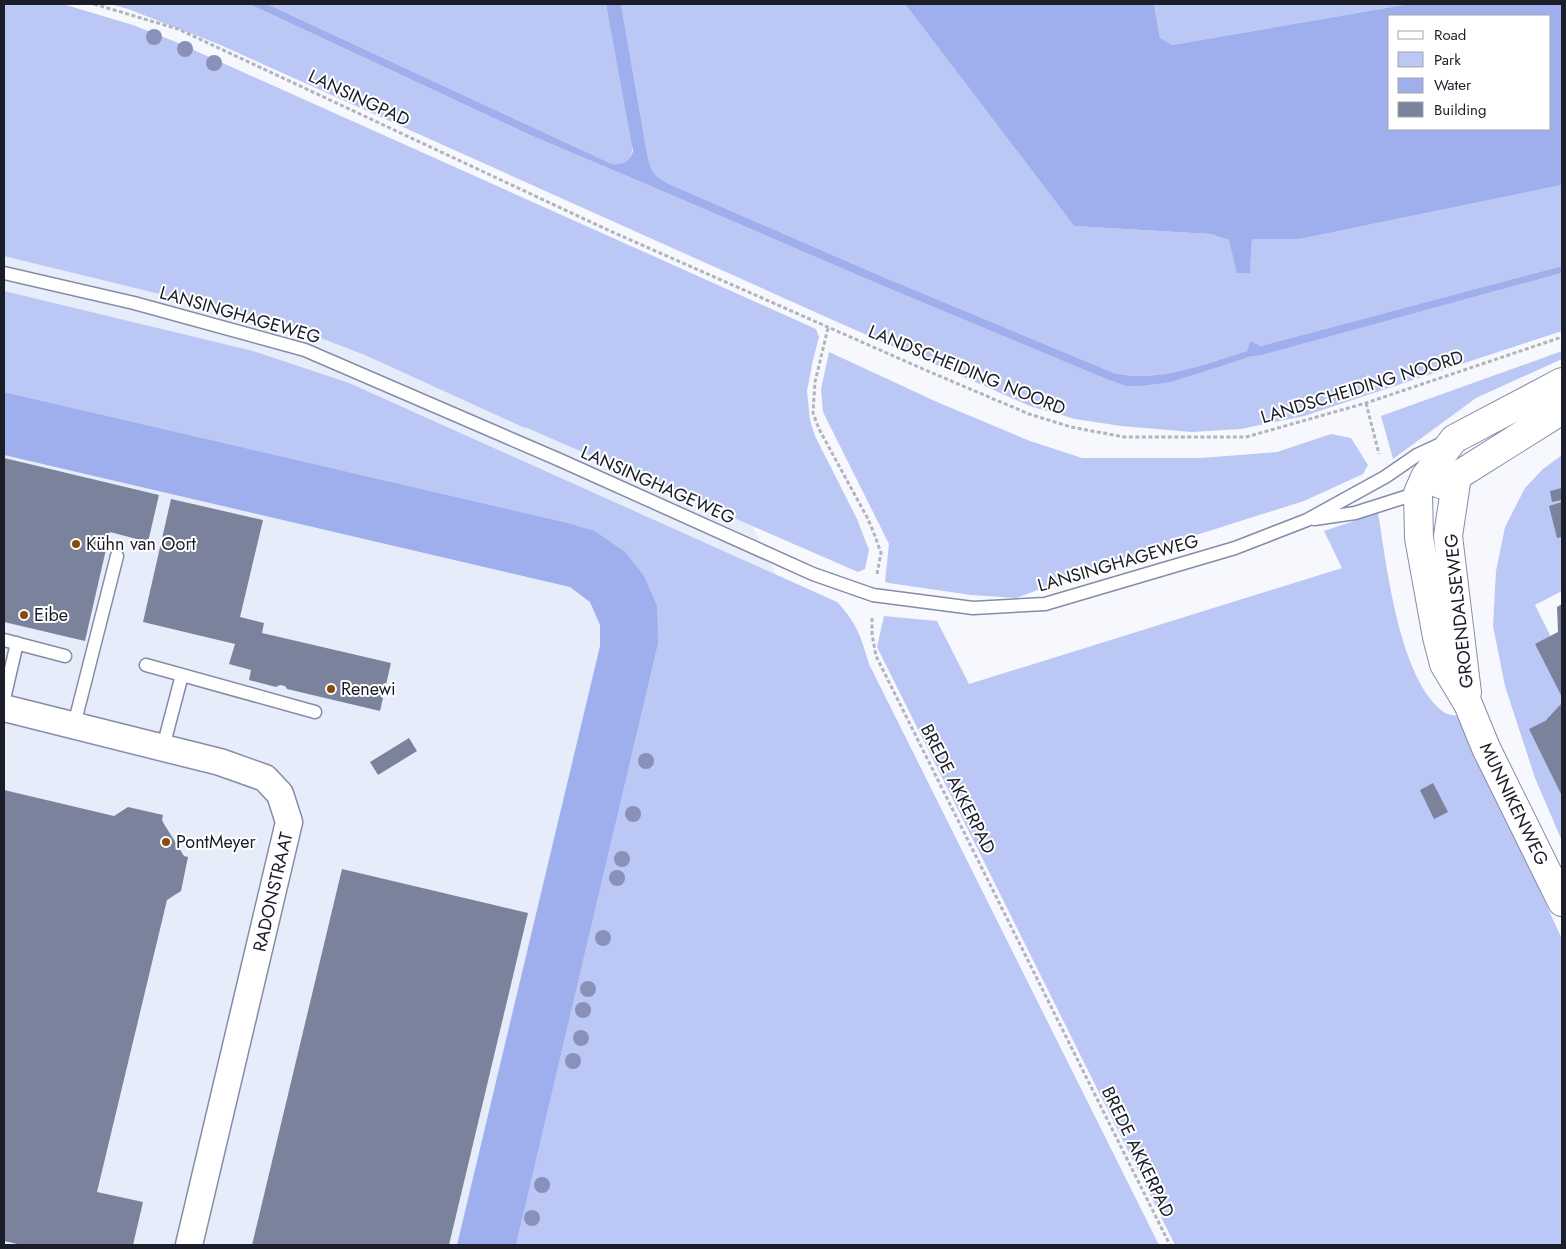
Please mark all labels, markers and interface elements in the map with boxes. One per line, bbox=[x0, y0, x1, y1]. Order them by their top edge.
legend bbox=[1388, 15, 1551, 130]
text: Road bbox=[1434, 24, 1466, 46]
text: Park bbox=[1434, 49, 1461, 71]
street label: LANSINGPAD bbox=[304, 63, 414, 133]
text: Water bbox=[1434, 74, 1472, 96]
text: Building bbox=[1434, 99, 1486, 121]
street label: LANSINGHAGEWEG bbox=[156, 280, 324, 350]
street label: LANDSCHEIDING NOORD bbox=[864, 318, 1070, 422]
street label: LANDSCHEIDING NOORD bbox=[1257, 344, 1467, 430]
street label: LANSINGHAGEWEG bbox=[577, 439, 739, 531]
street label: LANSINGHAGEWEG bbox=[1034, 528, 1202, 598]
place label: Kühn van Oort bbox=[86, 531, 197, 557]
street label: GROENDALSEWEG bbox=[1438, 532, 1480, 690]
marker: Kühn van Oort bbox=[70, 538, 82, 550]
place label: Eibe bbox=[34, 602, 68, 628]
marker: Eibe bbox=[18, 609, 30, 621]
place label: Renewi bbox=[341, 676, 396, 702]
marker: Renewi bbox=[325, 683, 337, 695]
street label: BREDE AKKERPAD bbox=[914, 720, 1002, 858]
street label: MUNNIKENWEG bbox=[1473, 738, 1555, 870]
place label: PontMeyer bbox=[176, 829, 256, 855]
street label: RADONSTRAAT bbox=[247, 829, 300, 954]
marker: PontMeyer bbox=[160, 836, 172, 848]
street label: BREDE AKKERPAD bbox=[1095, 1082, 1181, 1222]

